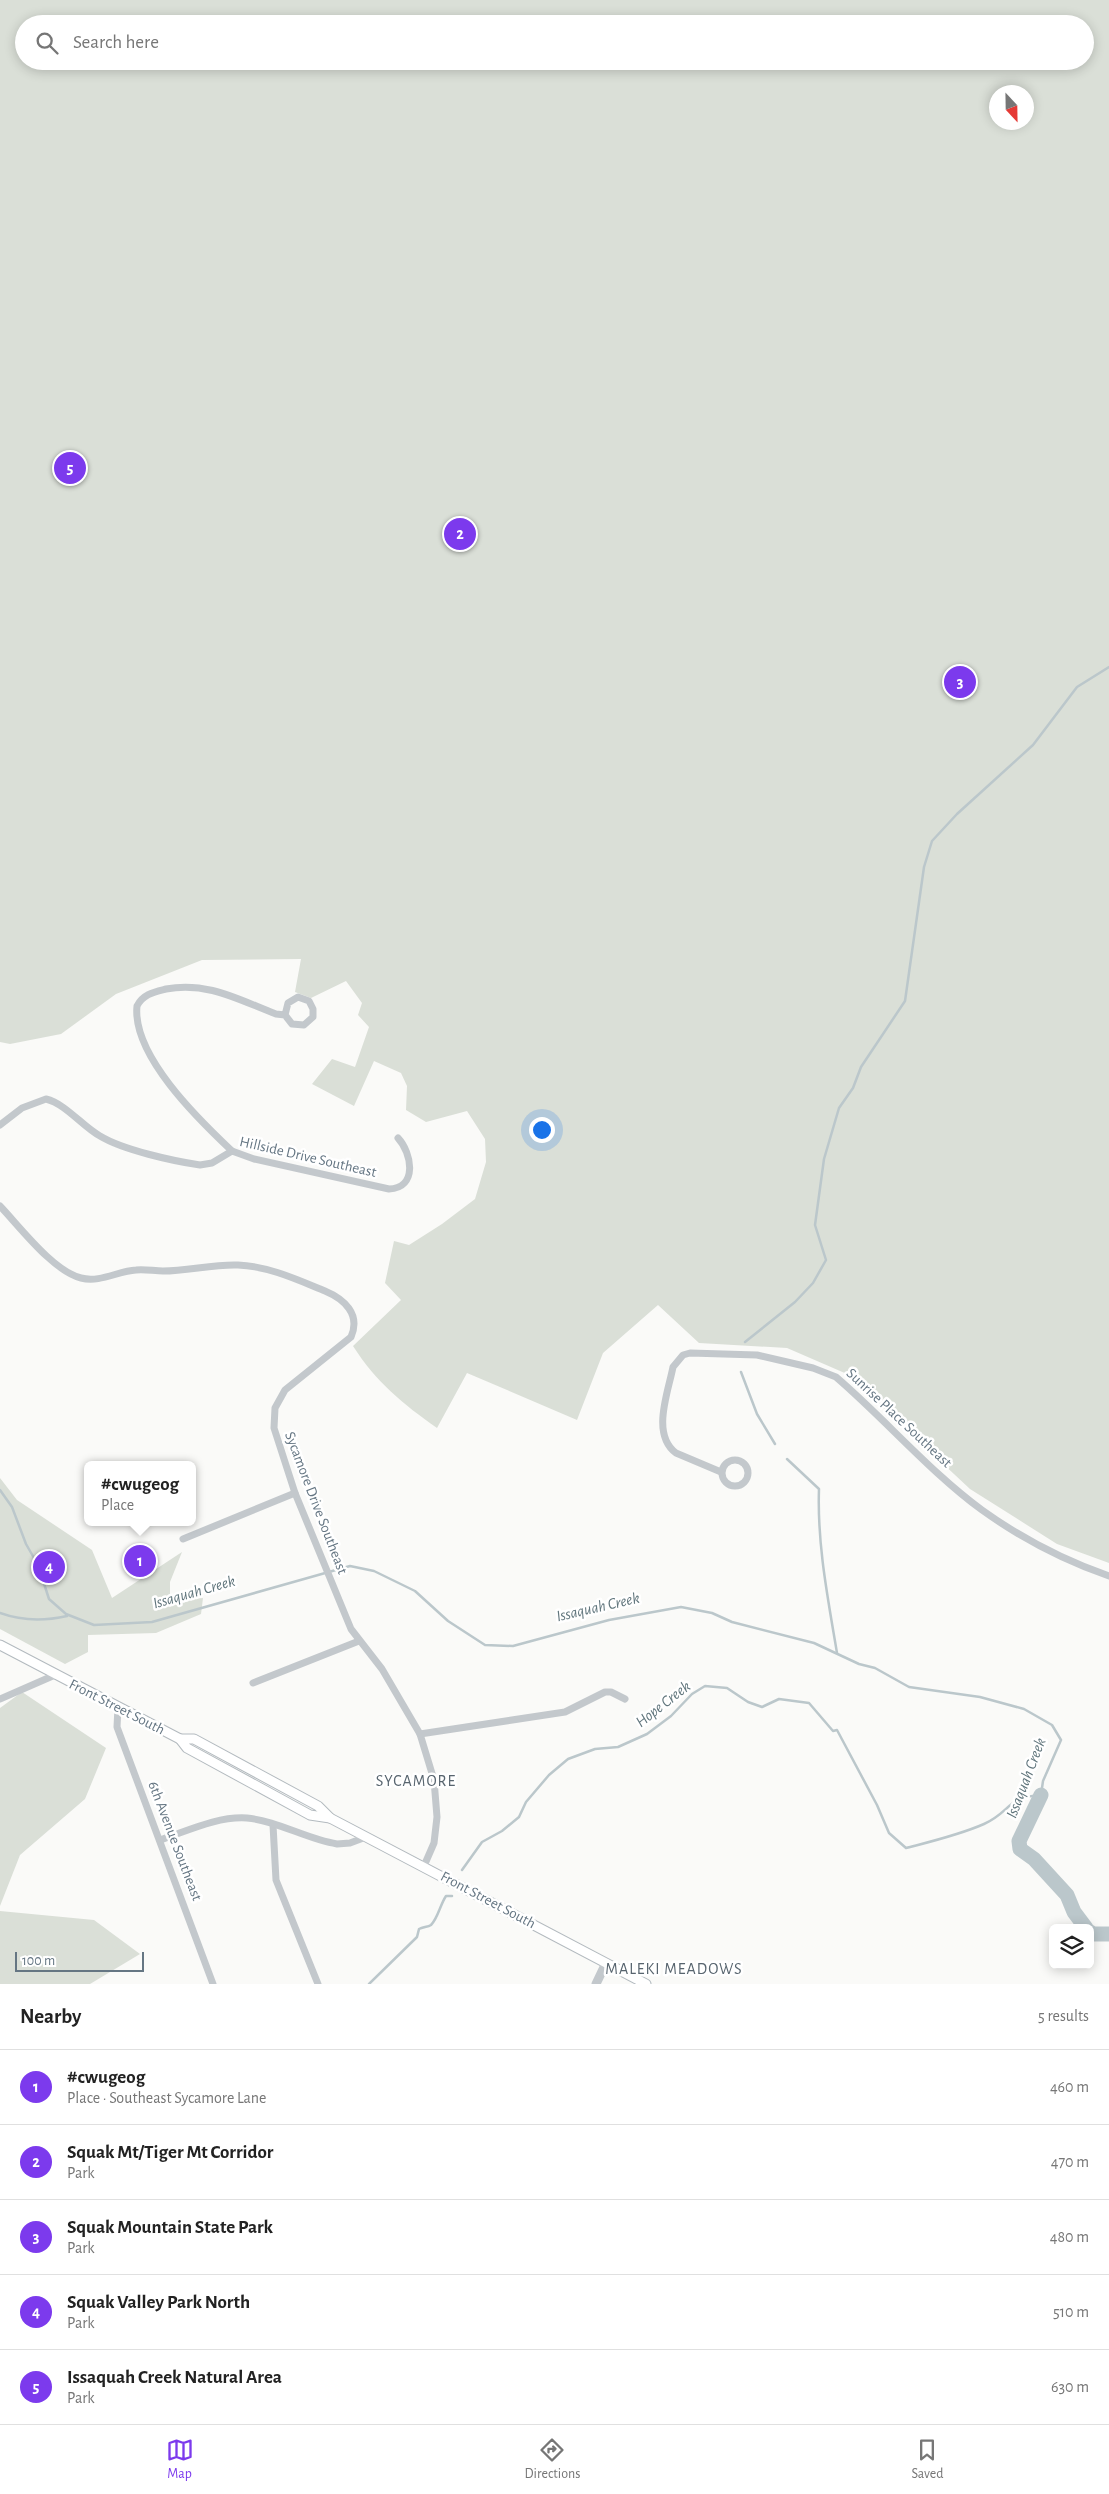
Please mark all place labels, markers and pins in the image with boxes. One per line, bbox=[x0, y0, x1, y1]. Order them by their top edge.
pin: 5 bbox=[54, 449, 86, 487]
pin: 2 bbox=[444, 515, 476, 553]
pin: 3 bbox=[944, 663, 976, 701]
pin: 1 bbox=[124, 1542, 156, 1580]
pin: 4 bbox=[33, 1548, 65, 1586]

